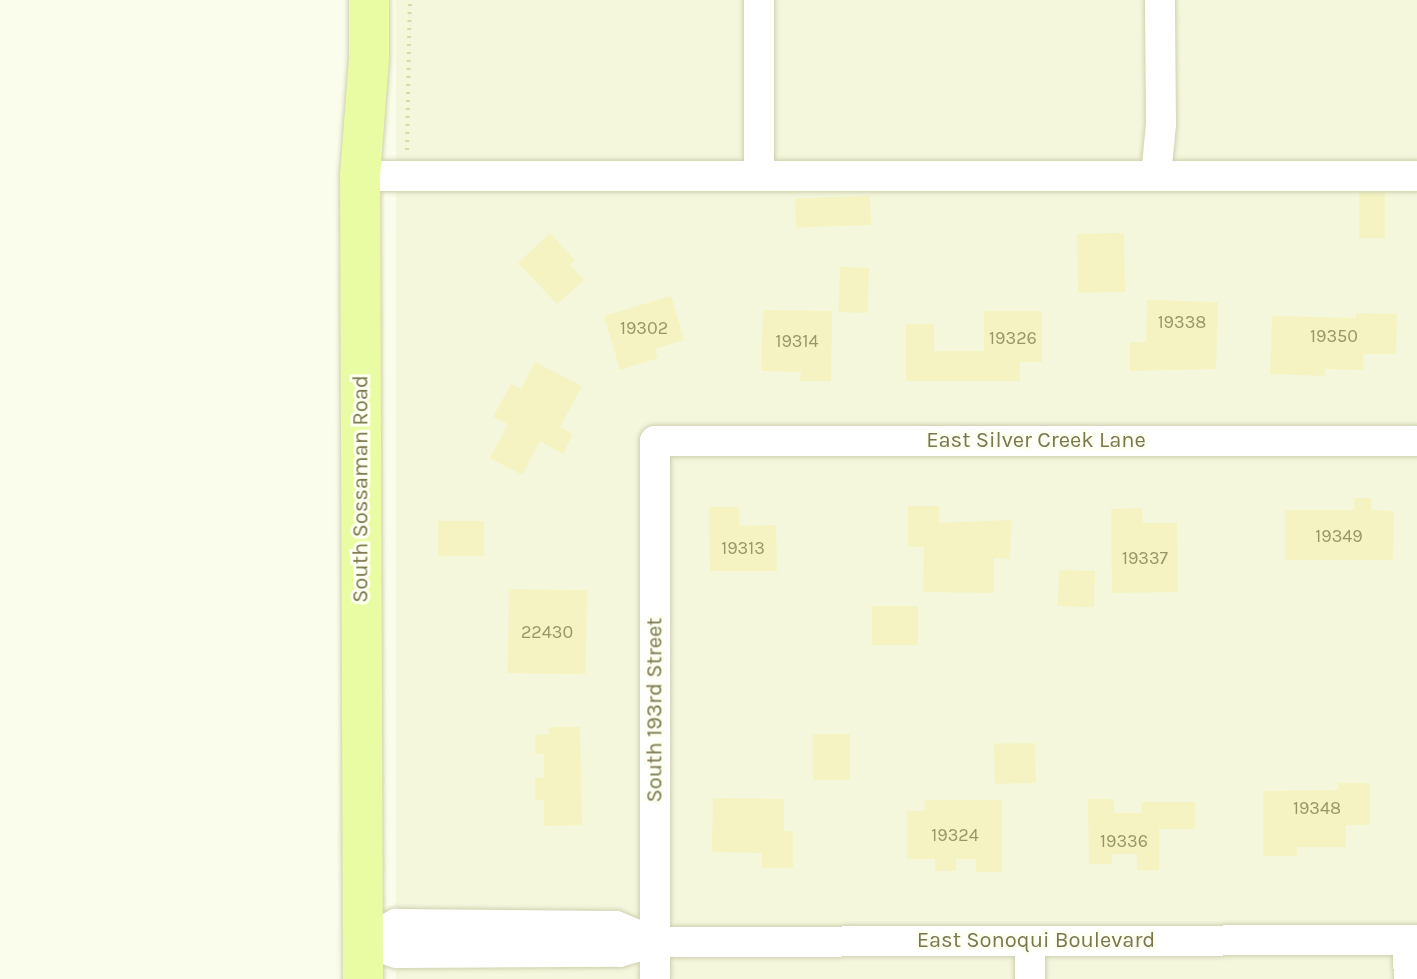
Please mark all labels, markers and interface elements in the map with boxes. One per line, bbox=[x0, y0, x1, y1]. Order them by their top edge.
house number: 19338 bbox=[1158, 311, 1206, 333]
house number: 19302 bbox=[620, 317, 668, 339]
house number: 19350 bbox=[1310, 325, 1358, 347]
house number: 19326 bbox=[989, 327, 1037, 349]
house number: 19314 bbox=[775, 330, 819, 352]
street label: South Sossaman Road bbox=[348, 375, 374, 603]
street label: East Silver Creek Lane bbox=[926, 428, 1146, 454]
house number: 19349 bbox=[1315, 525, 1363, 547]
house number: 19313 bbox=[721, 537, 765, 559]
house number: 19337 bbox=[1122, 547, 1168, 569]
street label: South 193rd Street bbox=[642, 617, 668, 803]
house number: 22430 bbox=[521, 621, 573, 643]
house number: 19348 bbox=[1293, 797, 1341, 819]
house number: 19324 bbox=[931, 824, 979, 846]
house number: 19336 bbox=[1100, 830, 1148, 852]
street label: East Sonoqui Boulevard bbox=[917, 928, 1155, 954]

